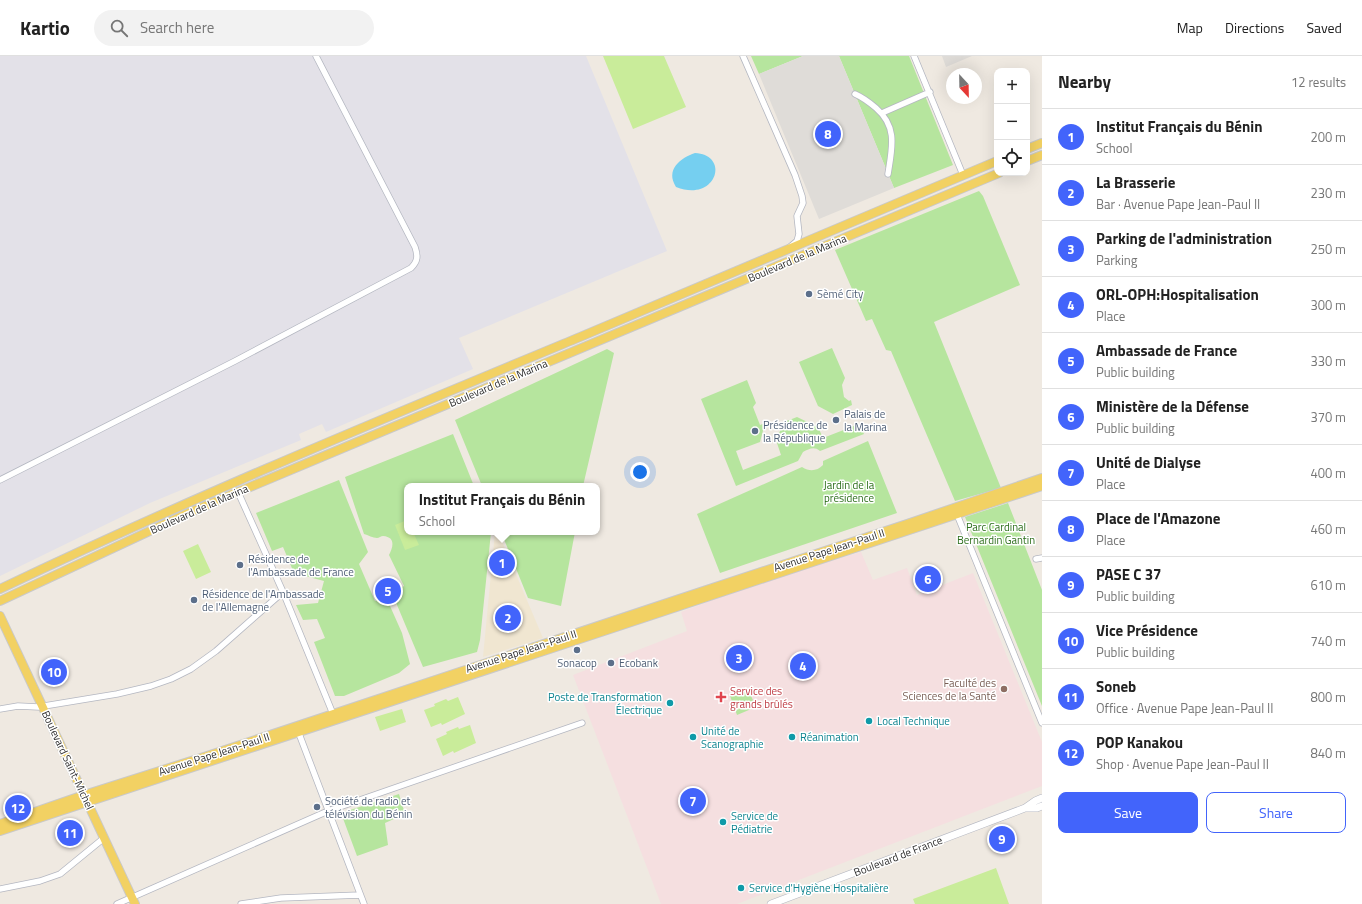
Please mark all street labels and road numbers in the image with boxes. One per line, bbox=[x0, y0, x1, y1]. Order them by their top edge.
street label: Boulevard de la Marina bbox=[745, 230, 849, 286]
street label: Boulevard de la Marina bbox=[446, 355, 550, 411]
street label: Boulevard de la Marina bbox=[147, 480, 251, 538]
street label: Avenue Pape Jean-Paul II bbox=[772, 525, 886, 575]
street label: Avenue Pape Jean-Paul II bbox=[464, 626, 578, 676]
street label: Boulevard Saint-Michel bbox=[38, 708, 98, 812]
street label: Avenue Pape Jean-Paul II bbox=[157, 729, 271, 779]
street label: Boulevard de France bbox=[851, 832, 945, 880]

